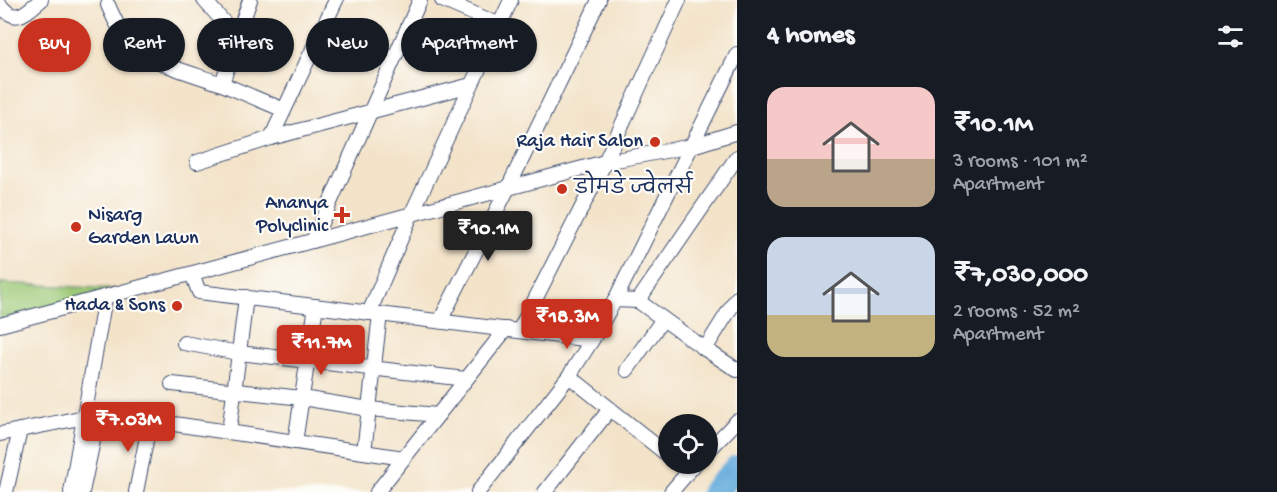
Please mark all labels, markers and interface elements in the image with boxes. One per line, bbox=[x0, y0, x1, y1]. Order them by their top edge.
chip: Buy bbox=[18, 18, 91, 72]
chip: Rent bbox=[103, 18, 185, 72]
chip: Filters bbox=[197, 18, 294, 72]
chip: New bbox=[306, 18, 389, 72]
chip: Apartment bbox=[401, 18, 537, 72]
icon: filters bbox=[1214, 20, 1247, 53]
text: 4 homes bbox=[767, 21, 854, 52]
icon: home bbox=[815, 111, 887, 183]
text: ₹10.1M bbox=[953, 111, 1033, 142]
place label: Raja Hair Salon bbox=[516, 131, 643, 154]
marker: Raja Hair Salon bbox=[648, 135, 662, 149]
text: 3 rooms · 101 m² bbox=[953, 151, 1088, 174]
place label: डोमडे ज्वेलर्स bbox=[573, 169, 694, 201]
text: Apartment bbox=[953, 174, 1043, 197]
marker: डोमडे ज्वेलर्स bbox=[555, 182, 569, 196]
place label: Ananya Polyclinic bbox=[255, 193, 329, 239]
place label: Nisarg Garden Lawn bbox=[88, 205, 199, 251]
marker: Ananya Polyclinic bbox=[333, 206, 351, 224]
pin: ₹10.1M bbox=[439, 211, 537, 262]
text: ₹10.1M bbox=[457, 219, 519, 242]
marker: Nisarg Garden Lawn bbox=[69, 220, 83, 234]
icon: home bbox=[815, 261, 887, 333]
text: ₹7,030,000 bbox=[953, 261, 1088, 292]
place label: Hada & Sons bbox=[64, 295, 166, 318]
marker: Hada & Sons bbox=[170, 299, 184, 313]
pin: ₹18.3M bbox=[518, 299, 616, 350]
text: 2 rooms · 52 m² bbox=[953, 301, 1080, 324]
text: ₹18.3M bbox=[535, 307, 599, 330]
text: Apartment bbox=[953, 324, 1043, 347]
pin: ₹11.7M bbox=[272, 325, 370, 376]
text: ₹11.7M bbox=[291, 333, 351, 356]
pin: ₹7.03M bbox=[79, 402, 177, 453]
text: ₹7.03M bbox=[95, 410, 161, 433]
map controls bbox=[658, 414, 718, 474]
button: locate bbox=[658, 414, 718, 474]

